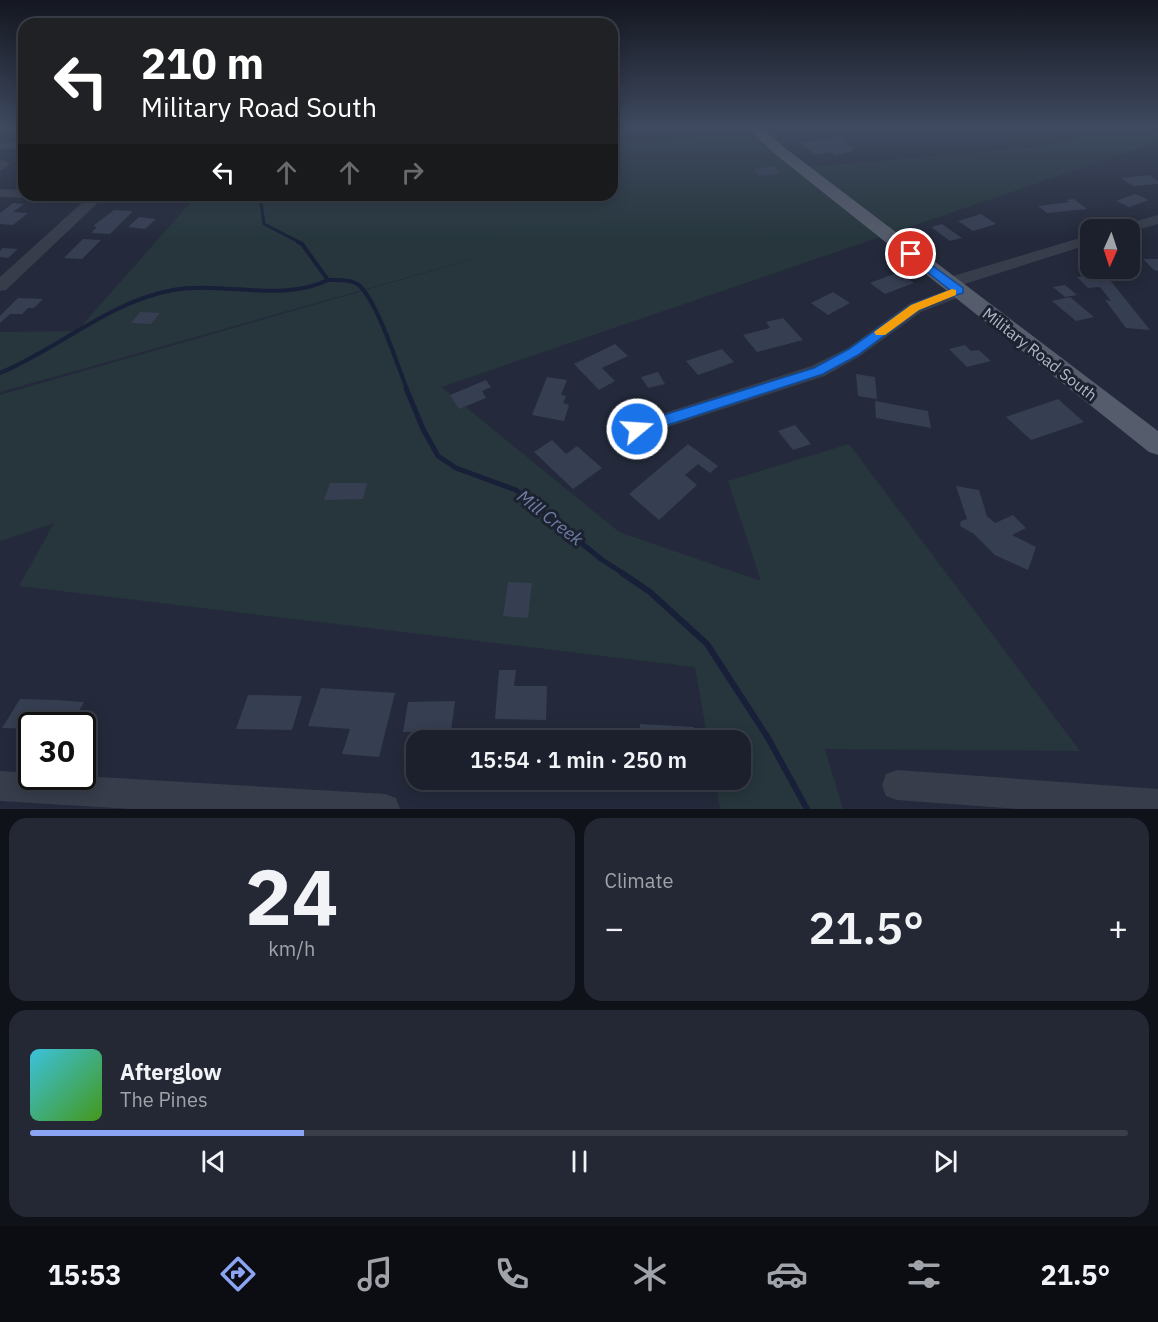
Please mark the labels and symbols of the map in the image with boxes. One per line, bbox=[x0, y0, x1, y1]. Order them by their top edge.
north arrow bbox=[1080, 219, 1140, 279]
pin bbox=[885, 228, 936, 279]
street label: Military Road South bbox=[979, 303, 1101, 405]
position arrow bbox=[605, 397, 669, 461]
water label: Mill Creek bbox=[513, 485, 588, 551]
speed limit sign: 30 bbox=[18, 712, 96, 790]

